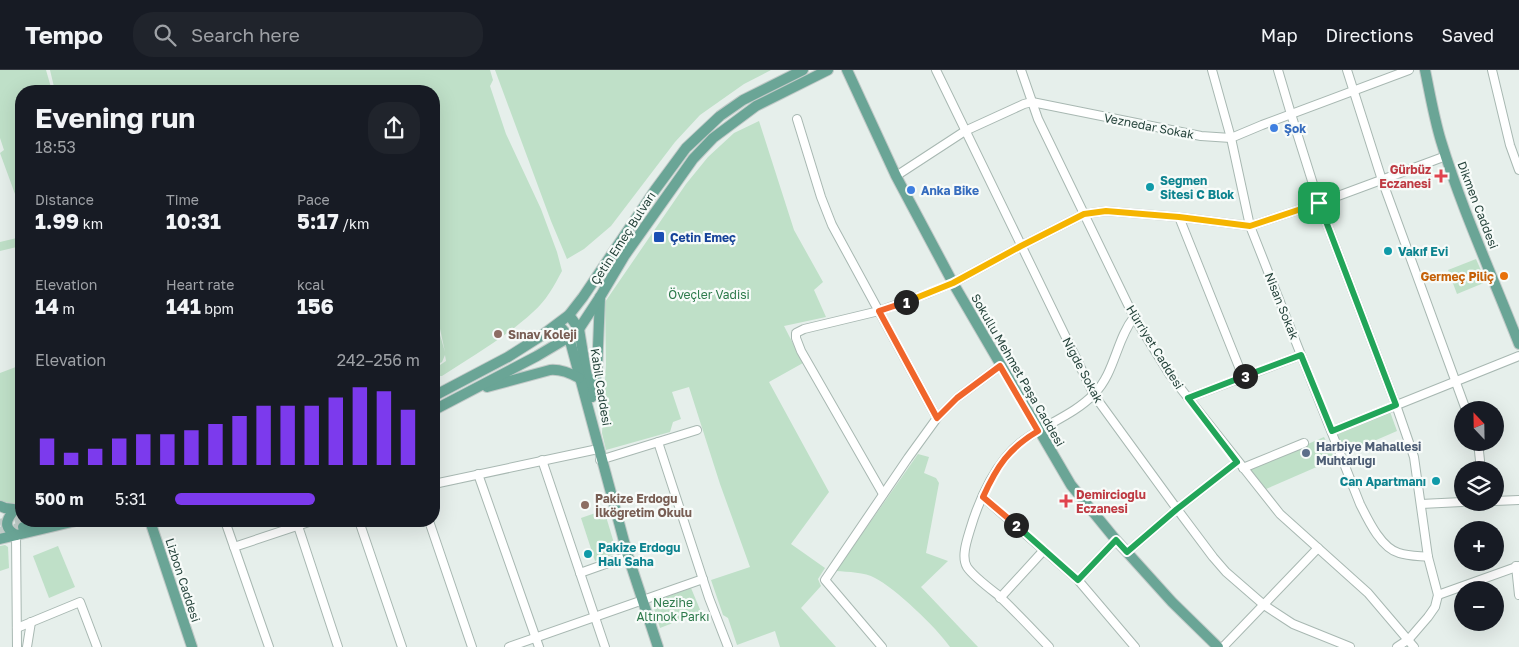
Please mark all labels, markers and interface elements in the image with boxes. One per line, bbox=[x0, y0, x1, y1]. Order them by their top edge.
search box bbox=[133, 12, 483, 57]
text: Tempo bbox=[25, 20, 103, 49]
icon: search bbox=[151, 21, 179, 49]
text: Search here bbox=[191, 23, 300, 46]
text: Map bbox=[1261, 24, 1297, 46]
text: Directions bbox=[1325, 24, 1413, 46]
text: Saved bbox=[1441, 24, 1494, 46]
text: Evening run bbox=[35, 101, 195, 134]
button: share bbox=[368, 102, 420, 154]
street label: Veznedar Sokak bbox=[1103, 110, 1196, 142]
place label: Şok bbox=[1284, 121, 1306, 136]
marker: Şok bbox=[1268, 122, 1280, 134]
text: 18:53 bbox=[35, 137, 76, 157]
street label: Dikmen Caddesi bbox=[1454, 159, 1502, 251]
place label: Gürbüz Eczanesi bbox=[1379, 162, 1431, 191]
marker: Gürbüz Eczanesi bbox=[1435, 170, 1447, 182]
place label: Segmen Sitesi C Blok bbox=[1160, 173, 1234, 202]
marker: Segmen Sitesi C Blok bbox=[1144, 181, 1156, 193]
pin bbox=[1298, 182, 1340, 224]
place label: Anka Bike bbox=[921, 183, 979, 198]
marker: Anka Bike bbox=[905, 184, 917, 196]
street label: Çetin Emeç Bulvarı bbox=[587, 189, 659, 287]
icon: arrive bbox=[1305, 189, 1333, 217]
text: Distance bbox=[35, 191, 94, 208]
text: Time bbox=[166, 191, 199, 208]
text: Pace bbox=[297, 191, 330, 208]
text: 1.99 bbox=[35, 208, 79, 234]
text: 10:31 bbox=[166, 208, 221, 234]
text: 5:17 bbox=[297, 208, 339, 234]
text: km bbox=[79, 215, 103, 232]
text: /km bbox=[339, 215, 369, 232]
marker: Çetin Emeç bbox=[652, 230, 666, 244]
place label: Çetin Emeç bbox=[670, 230, 736, 245]
place label: Vakıf Evi bbox=[1398, 244, 1448, 259]
marker: Vakıf Evi bbox=[1382, 245, 1394, 257]
place label: Germeç Piliç bbox=[1420, 269, 1494, 284]
street label: Nisan Sokak bbox=[1262, 270, 1302, 342]
marker: Germeç Piliç bbox=[1498, 270, 1510, 282]
text: Elevation bbox=[35, 276, 97, 293]
text: Heart rate bbox=[166, 276, 234, 293]
text: kcal bbox=[297, 276, 325, 293]
park label: Öveçler Vadisi bbox=[668, 287, 750, 302]
pin: 1 bbox=[894, 290, 918, 314]
street label: Sokullu Mehmet Paşa Caddesi bbox=[968, 291, 1068, 449]
text: 14 bbox=[35, 293, 59, 319]
text: 141 bbox=[166, 293, 201, 319]
text: 156 bbox=[297, 293, 334, 319]
text: 1 bbox=[903, 294, 910, 311]
text: m bbox=[59, 300, 75, 317]
text: bpm bbox=[201, 300, 234, 317]
street label: Hürriyet Caddesi bbox=[1123, 302, 1187, 392]
place label: Sınav Koleji bbox=[508, 327, 577, 342]
marker: Sınav Koleji bbox=[492, 328, 504, 340]
street label: Niğde Sokak bbox=[1059, 335, 1107, 406]
street label: Kabil Caddesi bbox=[587, 347, 615, 427]
text: Elevation bbox=[35, 350, 106, 370]
text: 242–256 m bbox=[337, 350, 420, 370]
pin: 3 bbox=[1232, 364, 1258, 388]
text: 3 bbox=[1241, 368, 1250, 385]
north arrow bbox=[1454, 401, 1504, 451]
map controls bbox=[1454, 401, 1504, 631]
place label: Harbiye Mahallesi Muhtarlığı bbox=[1316, 439, 1421, 468]
marker: Harbiye Mahallesi Muhtarlığı bbox=[1300, 447, 1312, 459]
button: layers bbox=[1454, 461, 1504, 511]
place label: Can Apartmanı bbox=[1340, 474, 1426, 489]
marker: Can Apartmanı bbox=[1430, 475, 1442, 487]
place label: Demircioğlu Eczanesi bbox=[1076, 487, 1146, 516]
text: 500 m bbox=[35, 489, 84, 509]
text: 5:31 bbox=[115, 489, 146, 509]
place label: Pakize Erdoğu İlköğretim Okulu bbox=[595, 491, 692, 520]
marker: Demircioğlu Eczanesi bbox=[1060, 495, 1072, 507]
marker: Pakize Erdoğu İlköğretim Okulu bbox=[579, 499, 591, 511]
pin: 2 bbox=[1004, 512, 1028, 538]
text: 2 bbox=[1012, 517, 1021, 534]
button: + bbox=[1454, 521, 1504, 571]
street label: Lizbon Caddesi bbox=[162, 536, 204, 624]
place label: Pakize Erdoğu Halı Saha bbox=[598, 540, 680, 569]
marker: Pakize Erdoğu Halı Saha bbox=[582, 548, 594, 560]
button: − bbox=[1454, 581, 1504, 631]
park label: Nezihe Altınok Parkı bbox=[637, 595, 709, 624]

